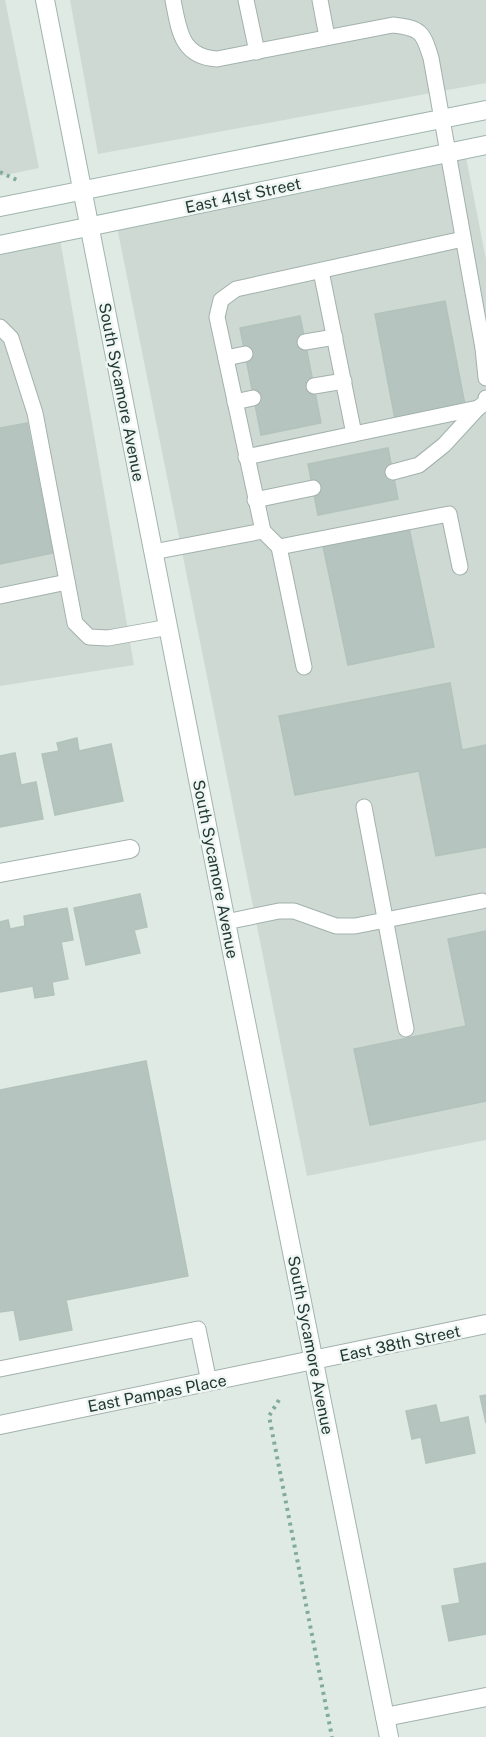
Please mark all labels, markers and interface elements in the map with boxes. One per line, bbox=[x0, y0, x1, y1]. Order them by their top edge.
street label: East 41st Street bbox=[183, 174, 303, 217]
street label: South Sycamore Avenue bbox=[95, 301, 148, 483]
street label: South Sycamore Avenue bbox=[189, 778, 242, 960]
street label: South Sycamore Avenue bbox=[284, 1254, 337, 1436]
street label: East 38th Street bbox=[338, 1321, 462, 1366]
street label: East Pampas Place bbox=[86, 1371, 228, 1416]

